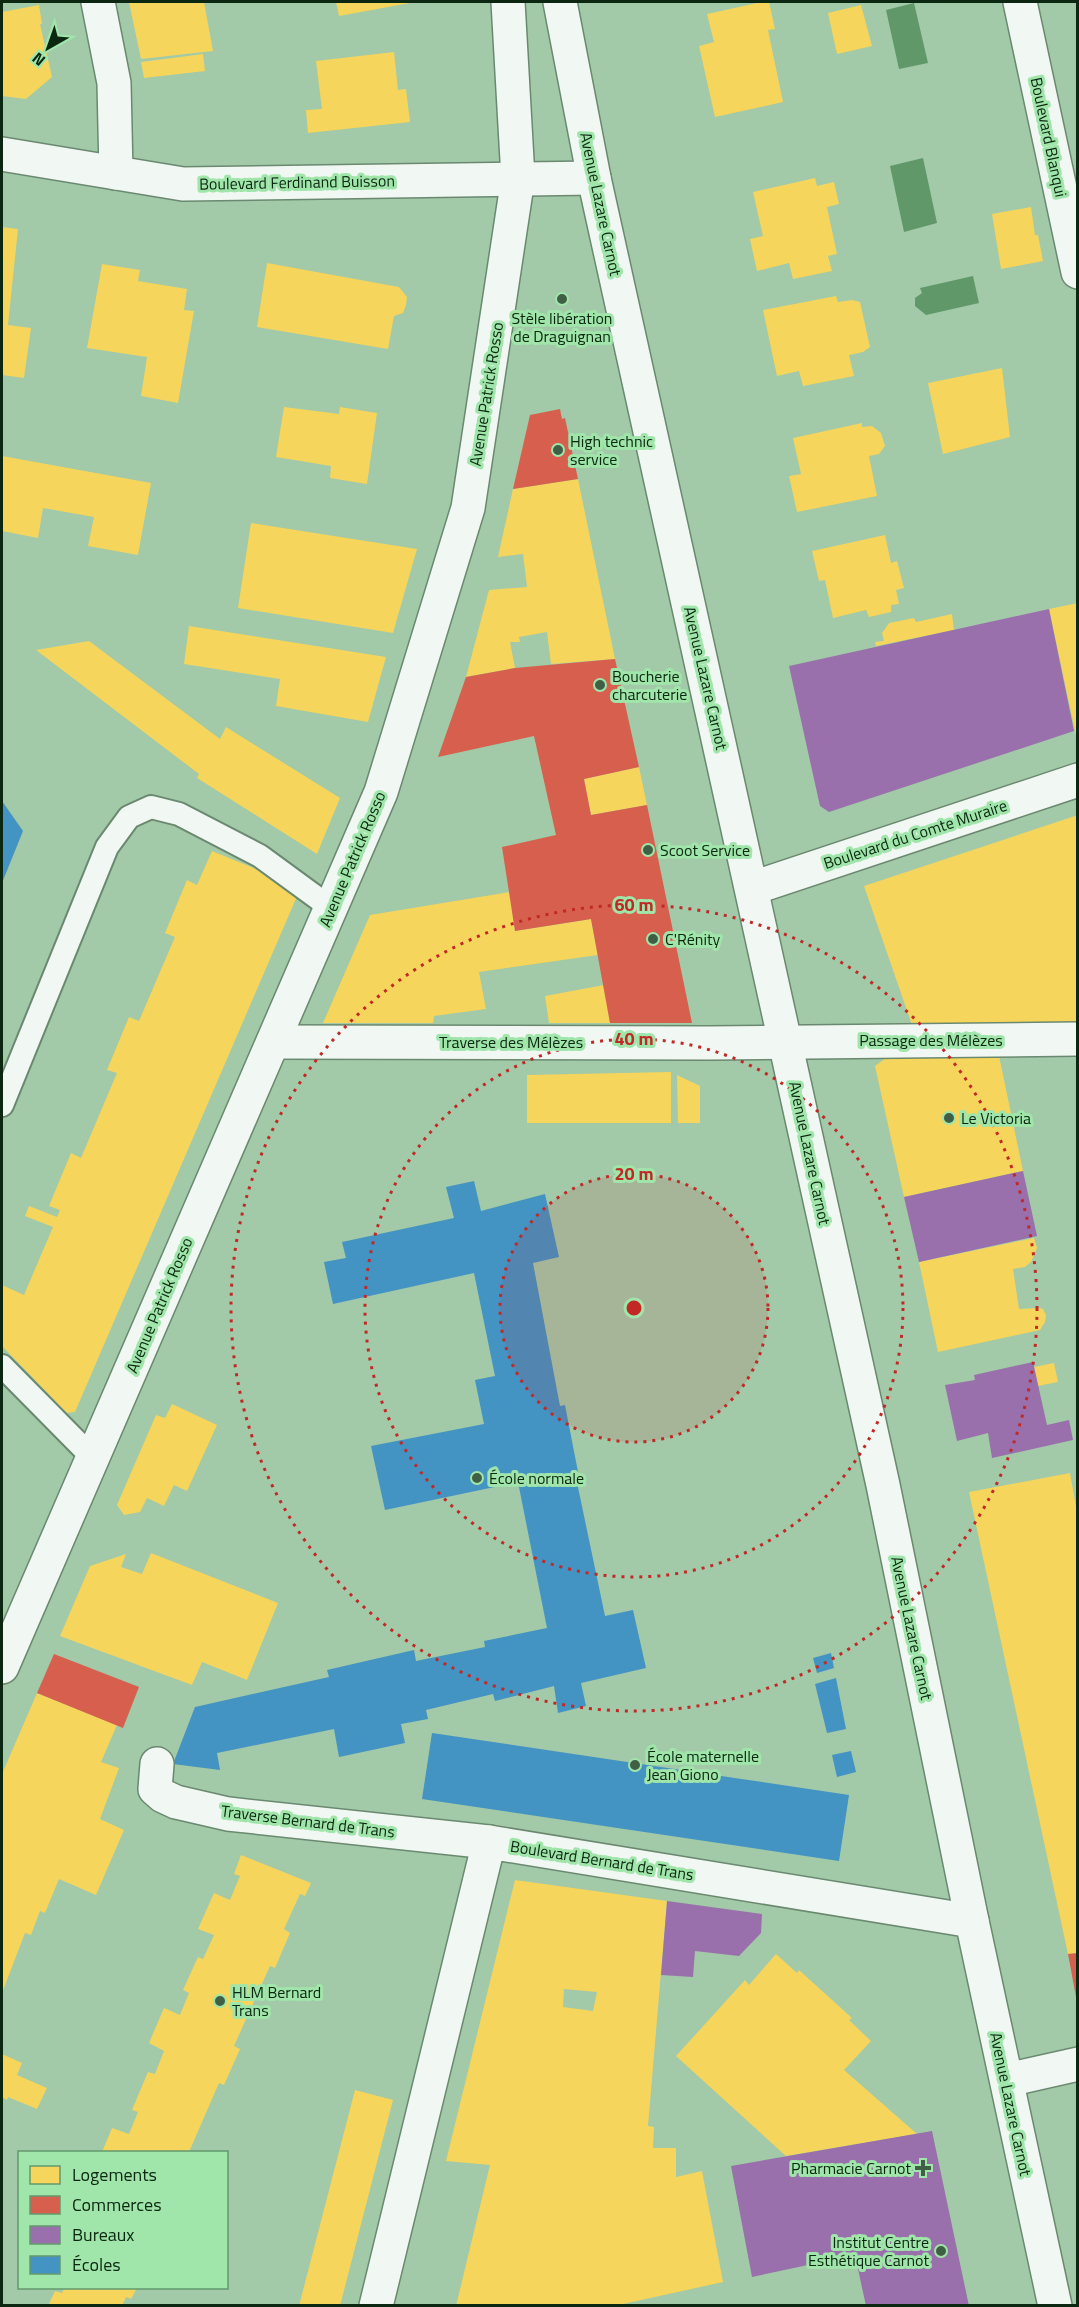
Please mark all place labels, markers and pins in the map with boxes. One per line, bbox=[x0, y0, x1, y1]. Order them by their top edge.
marker: Stèle libération de Draguignan bbox=[555, 292, 569, 306]
place label: Stèle libération de Draguignan bbox=[512, 306, 612, 348]
place label: High technic service bbox=[570, 429, 653, 471]
marker: High technic service bbox=[551, 443, 565, 457]
place label: Boucherie charcuterie bbox=[612, 664, 687, 706]
marker: Boucherie charcuterie bbox=[593, 678, 607, 692]
place label: Scoot Service bbox=[660, 838, 750, 862]
marker: Scoot Service bbox=[641, 843, 655, 857]
place label: C'Rénity bbox=[665, 927, 721, 951]
marker: C'Rénity bbox=[646, 932, 660, 946]
place label: Le Victoria bbox=[961, 1106, 1031, 1130]
marker: Le Victoria bbox=[942, 1111, 956, 1125]
centre of rings bbox=[624, 1298, 644, 1318]
place label: École normale bbox=[489, 1466, 584, 1490]
marker: École normale bbox=[470, 1471, 484, 1485]
place label: École maternelle Jean Giono bbox=[647, 1744, 759, 1786]
marker: École maternelle Jean Giono bbox=[628, 1758, 642, 1772]
place label: HLM Bernard Trans bbox=[232, 1980, 321, 2022]
marker: HLM Bernard Trans bbox=[213, 1994, 227, 2008]
place label: Pharmacie Carnot bbox=[791, 2156, 911, 2180]
marker: Pharmacie Carnot bbox=[916, 2161, 930, 2175]
place label: Institut Centre Esthétique Carnot bbox=[808, 2230, 929, 2272]
marker: Institut Centre Esthétique Carnot bbox=[934, 2244, 948, 2258]

